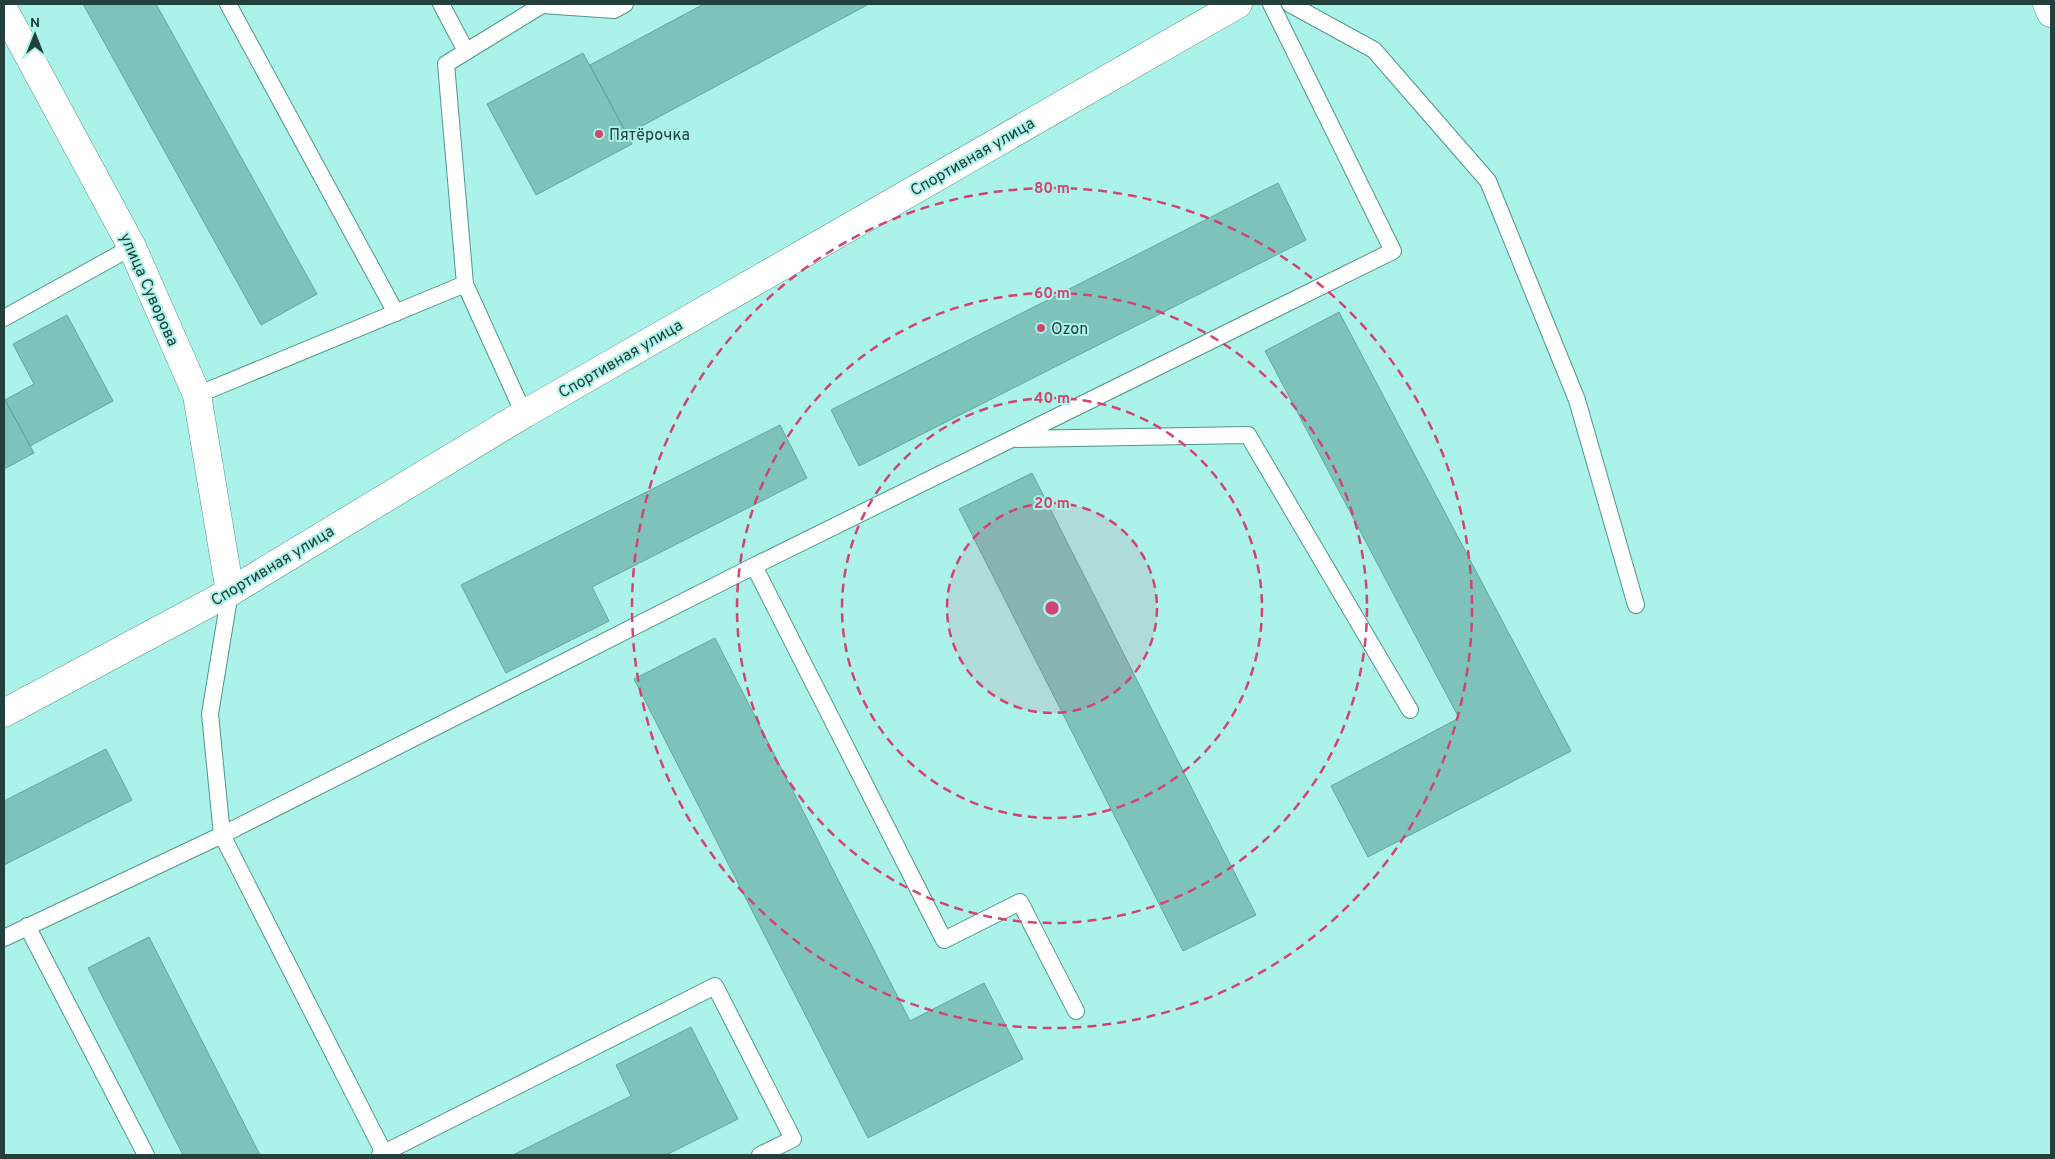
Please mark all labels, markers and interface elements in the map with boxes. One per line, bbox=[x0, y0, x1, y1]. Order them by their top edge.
north arrow bbox=[10, 10, 60, 60]
text: N bbox=[30, 15, 40, 32]
street label: Спортивная улица bbox=[907, 114, 1039, 202]
place label: Пятёрочка bbox=[609, 126, 690, 146]
marker: Пятёрочка bbox=[593, 128, 605, 140]
text: 80 m bbox=[1034, 180, 1070, 199]
street label: улица Суворова bbox=[114, 230, 182, 350]
text: 60 m bbox=[1034, 285, 1070, 304]
street label: Спортивная улица bbox=[555, 316, 687, 404]
place label: Ozon bbox=[1051, 320, 1088, 340]
marker: Ozon bbox=[1035, 322, 1047, 334]
text: 40 m bbox=[1034, 390, 1070, 409]
text: 20 m bbox=[1034, 495, 1070, 514]
street label: Спортивная улица bbox=[208, 522, 338, 611]
centre of rings bbox=[1043, 599, 1061, 617]

